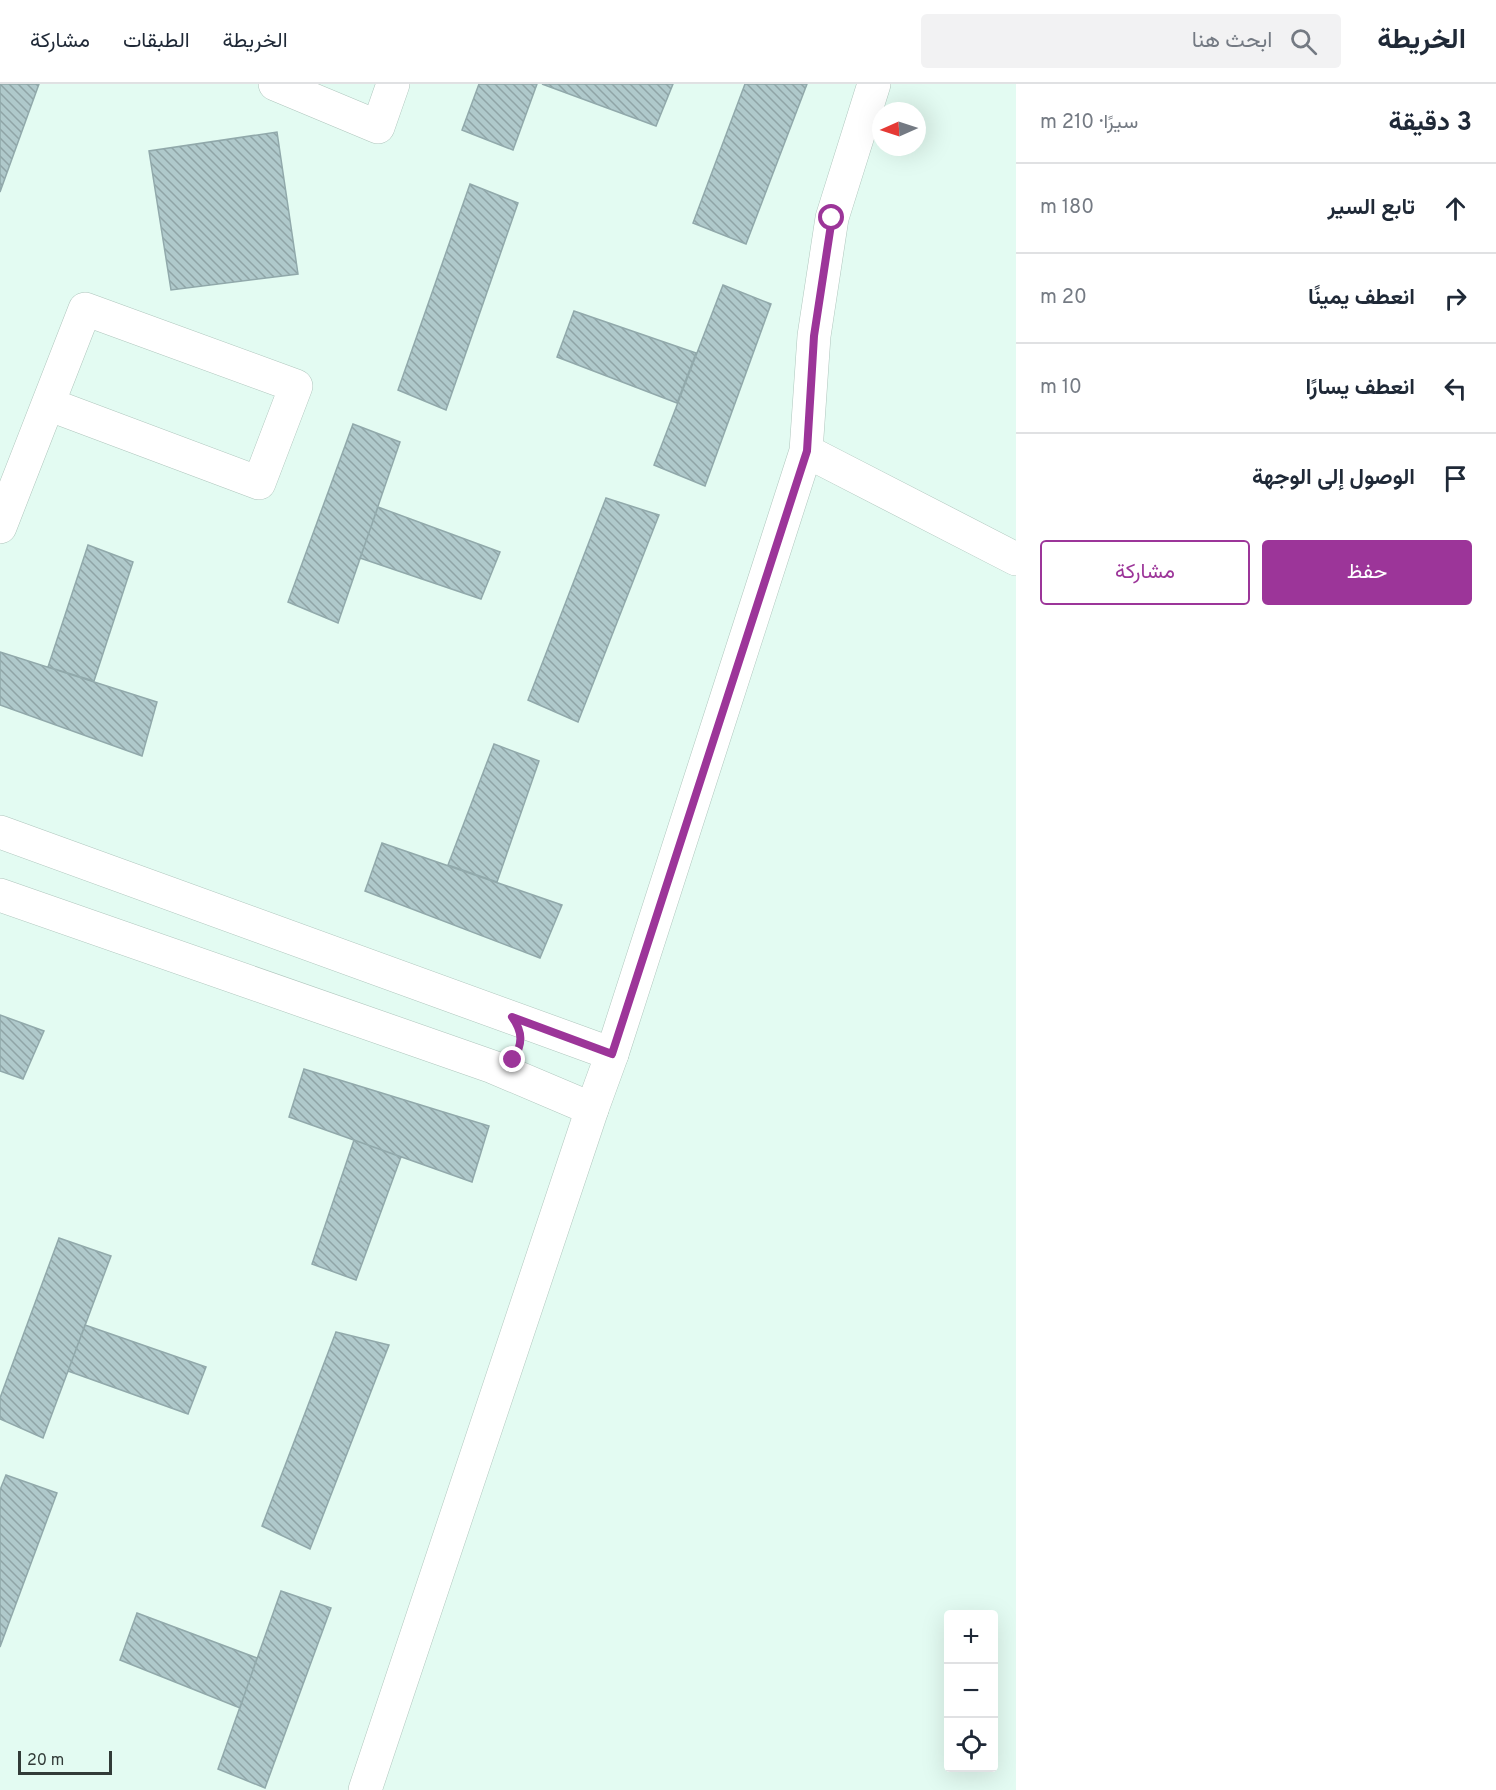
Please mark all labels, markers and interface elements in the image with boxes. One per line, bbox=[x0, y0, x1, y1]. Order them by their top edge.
search box bbox=[921, 14, 1341, 68]
text: الخريطة bbox=[1377, 23, 1466, 59]
icon: search bbox=[1287, 25, 1320, 58]
text: مشاركة bbox=[30, 28, 90, 55]
text: الطبقات bbox=[123, 28, 190, 55]
text: الخريطة bbox=[223, 28, 288, 55]
text: ابحث هنا bbox=[1192, 28, 1272, 55]
north arrow bbox=[872, 102, 926, 156]
text: 3 دقيقة bbox=[1389, 107, 1472, 140]
text: سيرًا · 210 m bbox=[1040, 110, 1138, 136]
icon: ahead bbox=[1439, 192, 1472, 225]
text: 180 m bbox=[1040, 195, 1094, 221]
text: تابع السير bbox=[1327, 195, 1415, 222]
route start bbox=[818, 204, 844, 230]
icon: right bbox=[1439, 282, 1472, 315]
text: 20 m bbox=[1040, 285, 1087, 311]
text: انعطف يمينًا bbox=[1308, 285, 1415, 312]
icon: left bbox=[1439, 372, 1472, 405]
text: 10 m bbox=[1040, 375, 1082, 401]
text: انعطف يسارًا bbox=[1305, 375, 1415, 402]
icon: arrive bbox=[1439, 462, 1472, 495]
text: الوصول إلى الوجهة bbox=[1252, 465, 1415, 492]
button: مشاركة bbox=[1040, 540, 1250, 605]
button: حفظ bbox=[1262, 540, 1472, 605]
route end bbox=[499, 1046, 525, 1072]
map controls bbox=[944, 1610, 998, 1772]
button: + bbox=[944, 1610, 998, 1664]
button: − bbox=[944, 1664, 998, 1718]
button: locate bbox=[944, 1718, 998, 1772]
scale bar bbox=[18, 1748, 112, 1776]
text: 20 m bbox=[27, 1751, 64, 1771]

